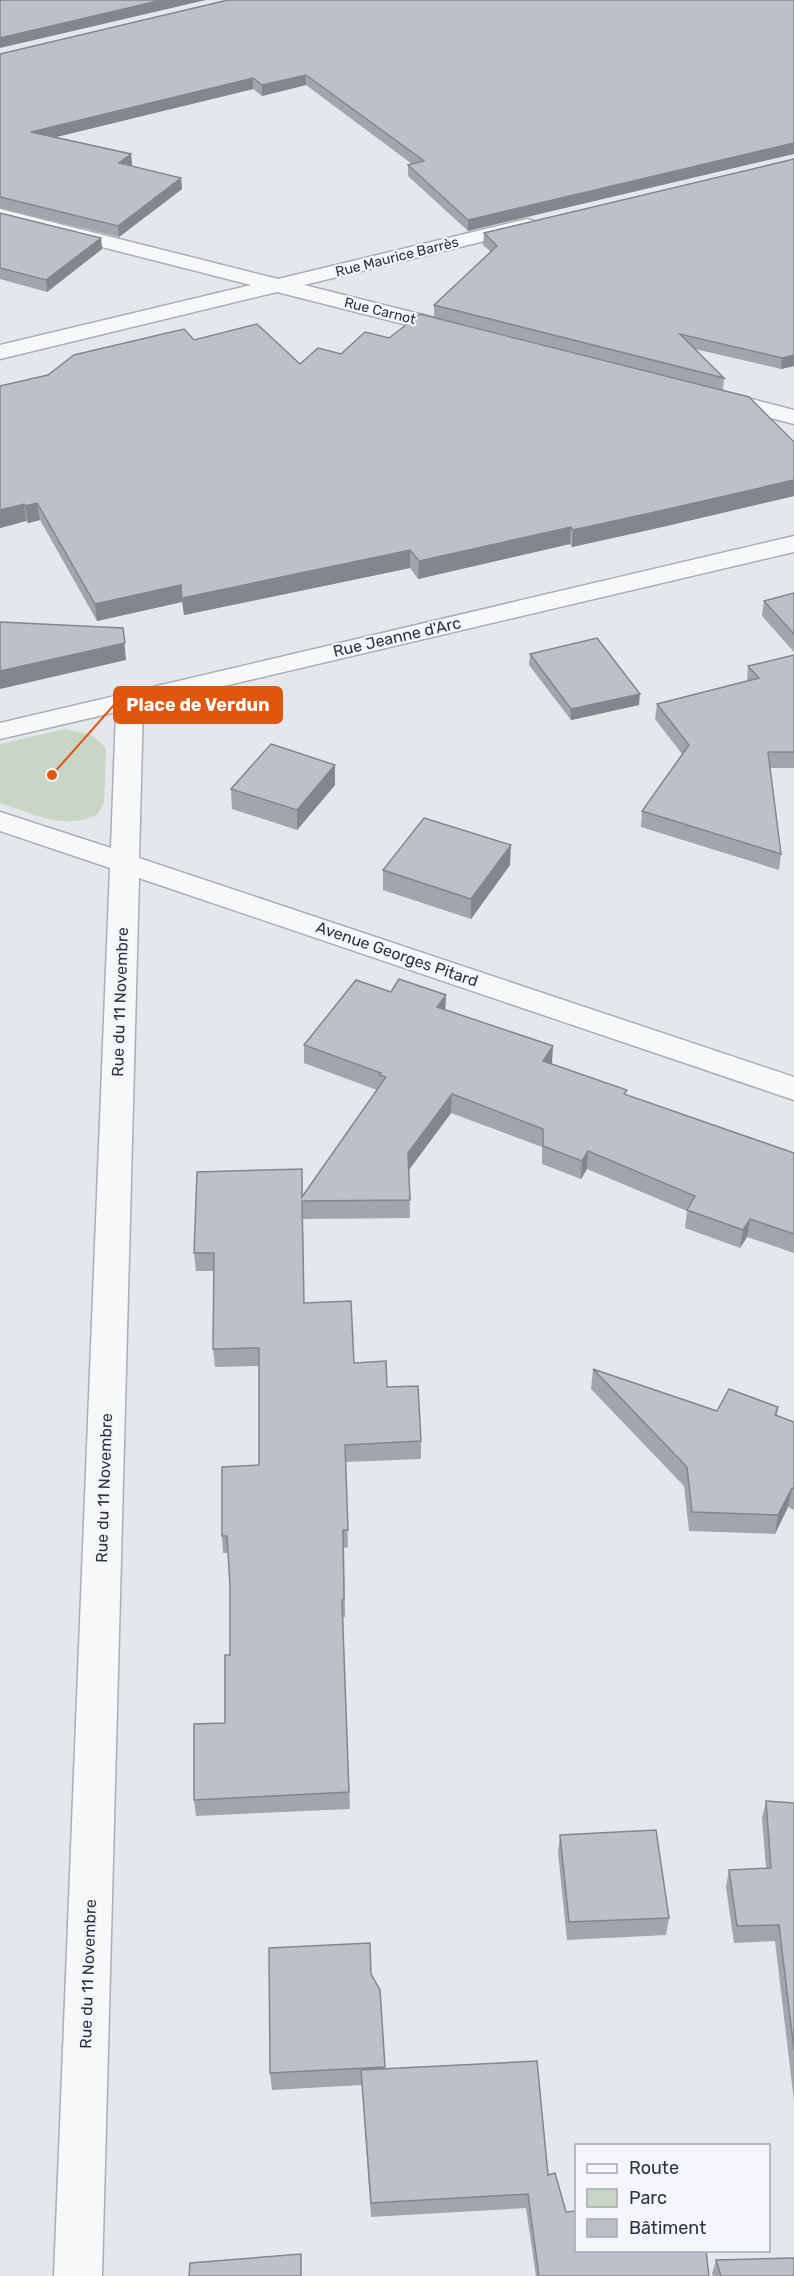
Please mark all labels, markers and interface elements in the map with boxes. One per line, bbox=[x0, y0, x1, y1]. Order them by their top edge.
street label: Rue Maurice Barrès bbox=[334, 233, 460, 281]
street label: Rue Carnot bbox=[342, 294, 418, 328]
street label: Rue Jeanne d'Arc bbox=[331, 613, 463, 661]
callout: Place de Verdun bbox=[114, 687, 282, 723]
text: Place de Verdun bbox=[126, 694, 270, 716]
street label: Avenue Georges Pitard bbox=[313, 917, 481, 991]
street label: Rue du 11 Novembre bbox=[108, 927, 132, 1077]
street label: Rue du 11 Novembre bbox=[92, 1413, 116, 1563]
street label: Rue du 11 Novembre bbox=[76, 1899, 100, 2049]
legend bbox=[575, 2144, 770, 2252]
text: Route bbox=[629, 2157, 679, 2179]
text: Parc bbox=[629, 2187, 667, 2209]
text: Bâtiment bbox=[629, 2217, 706, 2239]

